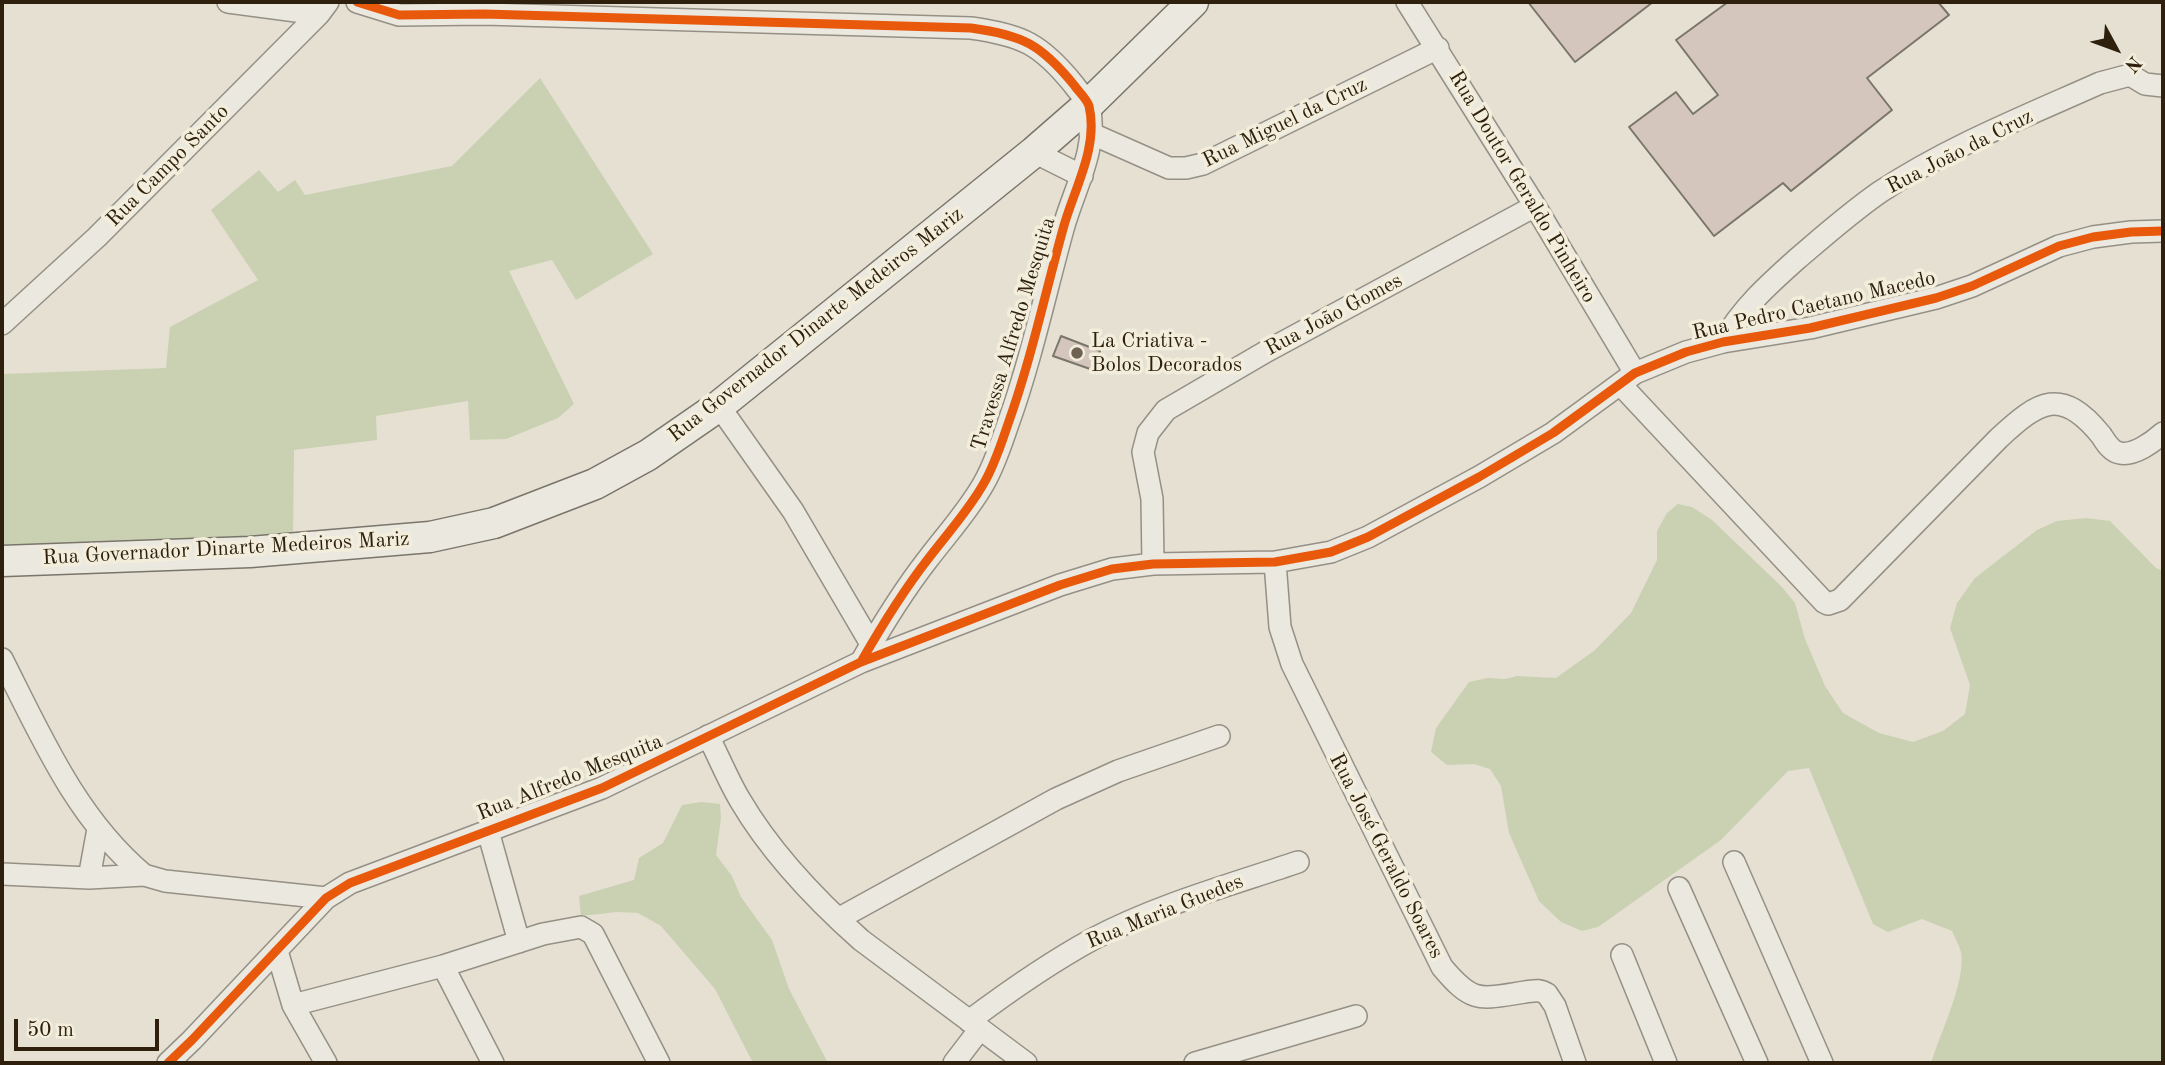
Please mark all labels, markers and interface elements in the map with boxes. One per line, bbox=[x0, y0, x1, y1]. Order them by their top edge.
north arrow bbox=[2081, 14, 2151, 84]
text: N bbox=[2120, 51, 2144, 75]
street label: Rua Doutor Geraldo Pinheiro bbox=[1443, 66, 1601, 308]
street label: Rua Miguel da Cruz bbox=[1199, 72, 1371, 174]
street label: Rua Campo Santo bbox=[101, 99, 235, 233]
street label: Rua João da Cruz bbox=[1882, 104, 2038, 200]
street label: Rua Governador Dinarte Medeiros Mariz bbox=[663, 202, 969, 448]
street label: Travessa Alfredo Mesquita bbox=[966, 214, 1062, 454]
street label: Rua Pedro Caetano Macedo bbox=[1690, 266, 1938, 346]
street label: Rua João Gomes bbox=[1261, 268, 1407, 362]
place label: La Criativa - Bolos Decorados bbox=[1091, 328, 1242, 378]
marker: La Criativa - Bolos Decorados bbox=[1069, 345, 1085, 361]
street label: Rua Governador Dinarte Medeiros Mariz bbox=[42, 527, 410, 571]
street label: Rua Alfredo Mesquita bbox=[473, 729, 667, 827]
street label: Rua José Geraldo Soares bbox=[1323, 749, 1449, 963]
street label: Rua Maria Guedes bbox=[1083, 869, 1247, 955]
scale bar bbox=[18, 1006, 163, 1050]
text: 50 m bbox=[27, 1020, 74, 1041]

